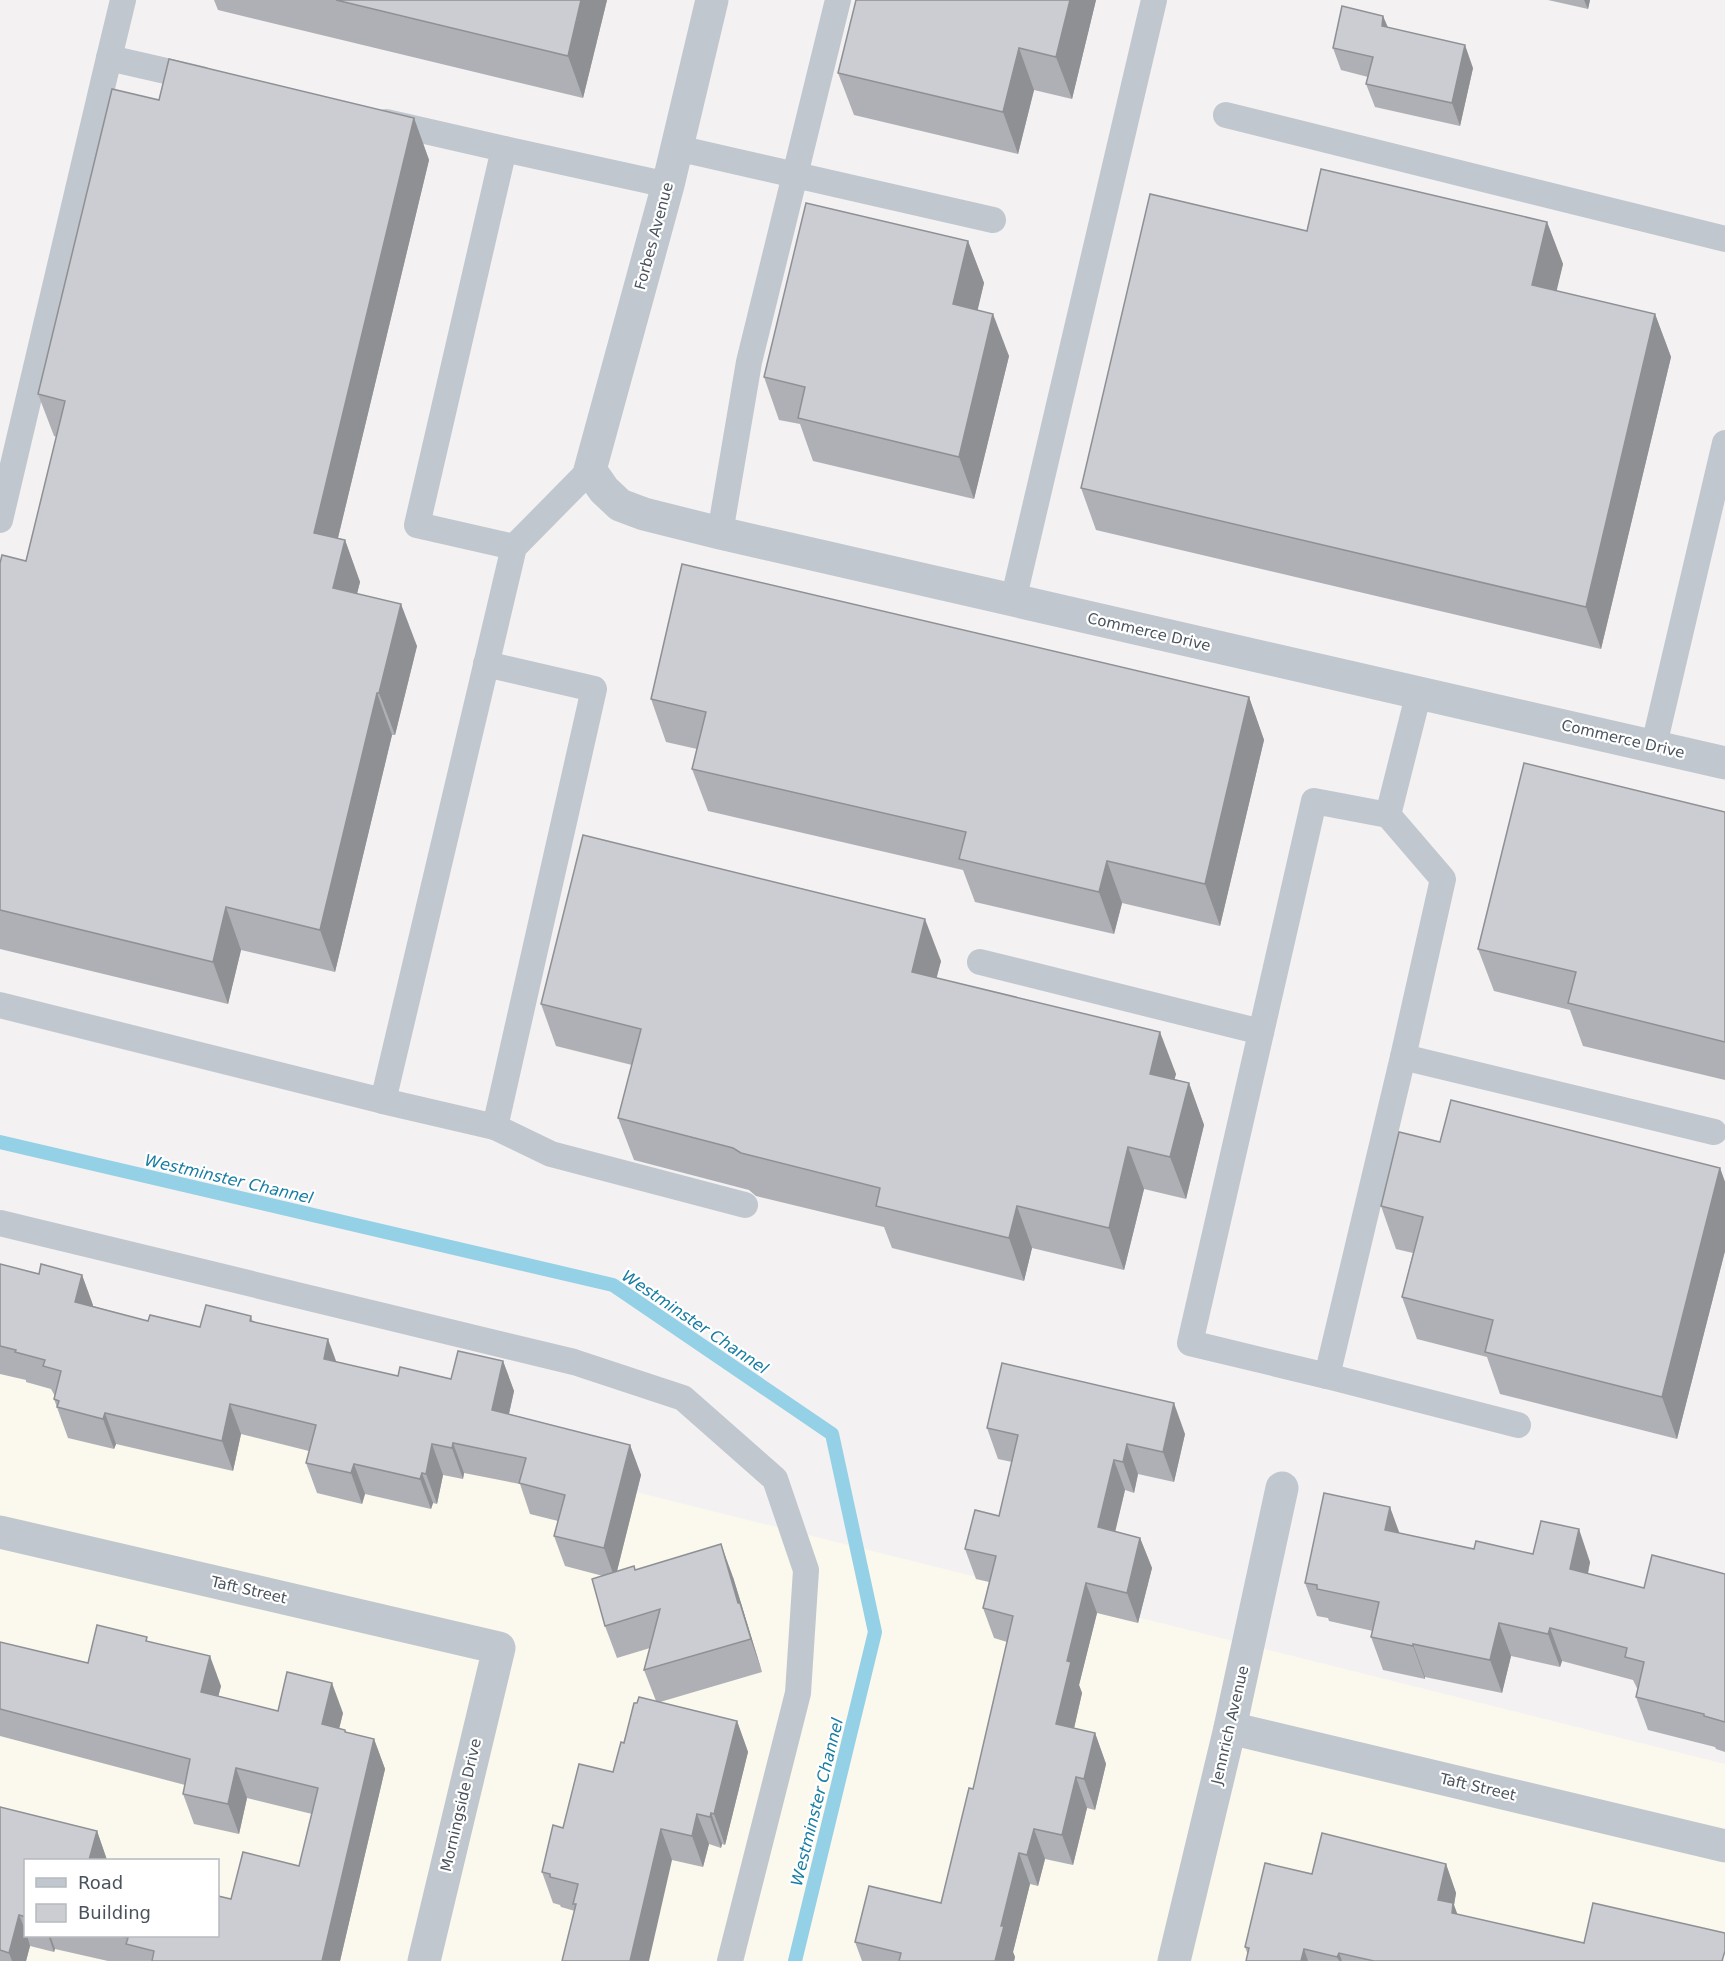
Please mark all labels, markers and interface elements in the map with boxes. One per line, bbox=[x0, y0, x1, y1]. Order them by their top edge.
street label: Forbes Avenue bbox=[631, 180, 677, 292]
street label: Commerce Drive bbox=[1085, 609, 1213, 655]
street label: Commerce Drive bbox=[1559, 716, 1687, 762]
water label: Westminster Channel bbox=[143, 1150, 316, 1208]
water label: Westminster Channel bbox=[618, 1266, 772, 1378]
street label: Taft Street bbox=[208, 1572, 289, 1607]
street label: Jennrich Avenue bbox=[1207, 1664, 1252, 1787]
water label: Westminster Channel bbox=[787, 1716, 847, 1888]
street label: Morningside Drive bbox=[437, 1737, 485, 1873]
street label: Taft Street bbox=[1437, 1769, 1518, 1804]
legend bbox=[24, 1859, 219, 1937]
text: Road bbox=[78, 1872, 123, 1893]
text: Building bbox=[78, 1902, 151, 1923]

